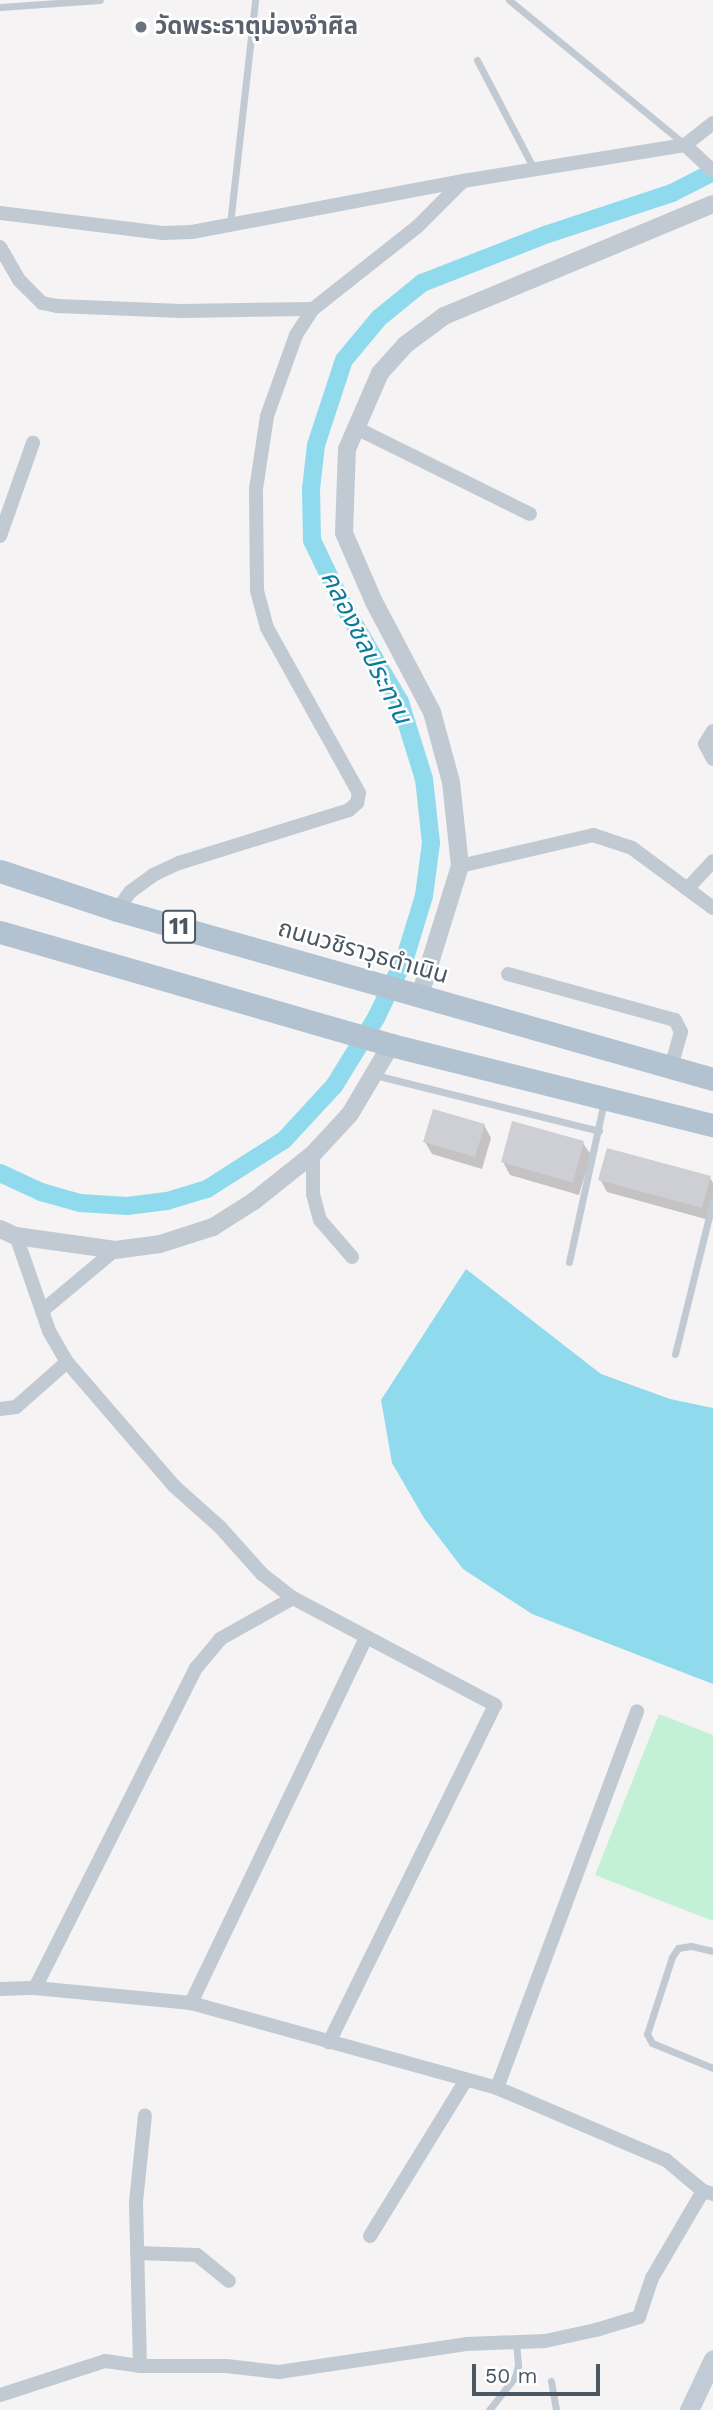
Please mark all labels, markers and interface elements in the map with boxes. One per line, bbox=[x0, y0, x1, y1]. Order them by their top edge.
place label: วัดพระธาตุม่องจำศิล bbox=[155, 13, 358, 41]
marker: วัดพระธาตุม่องจำศิล bbox=[133, 19, 149, 35]
water label: คลองชลประทาน bbox=[314, 565, 418, 729]
road number: 11 bbox=[162, 908, 196, 946]
street label: ถนนวชิราวุธดำเนิน bbox=[274, 914, 452, 990]
scale bar bbox=[475, 2350, 603, 2394]
text: 50 m bbox=[485, 2363, 537, 2388]

